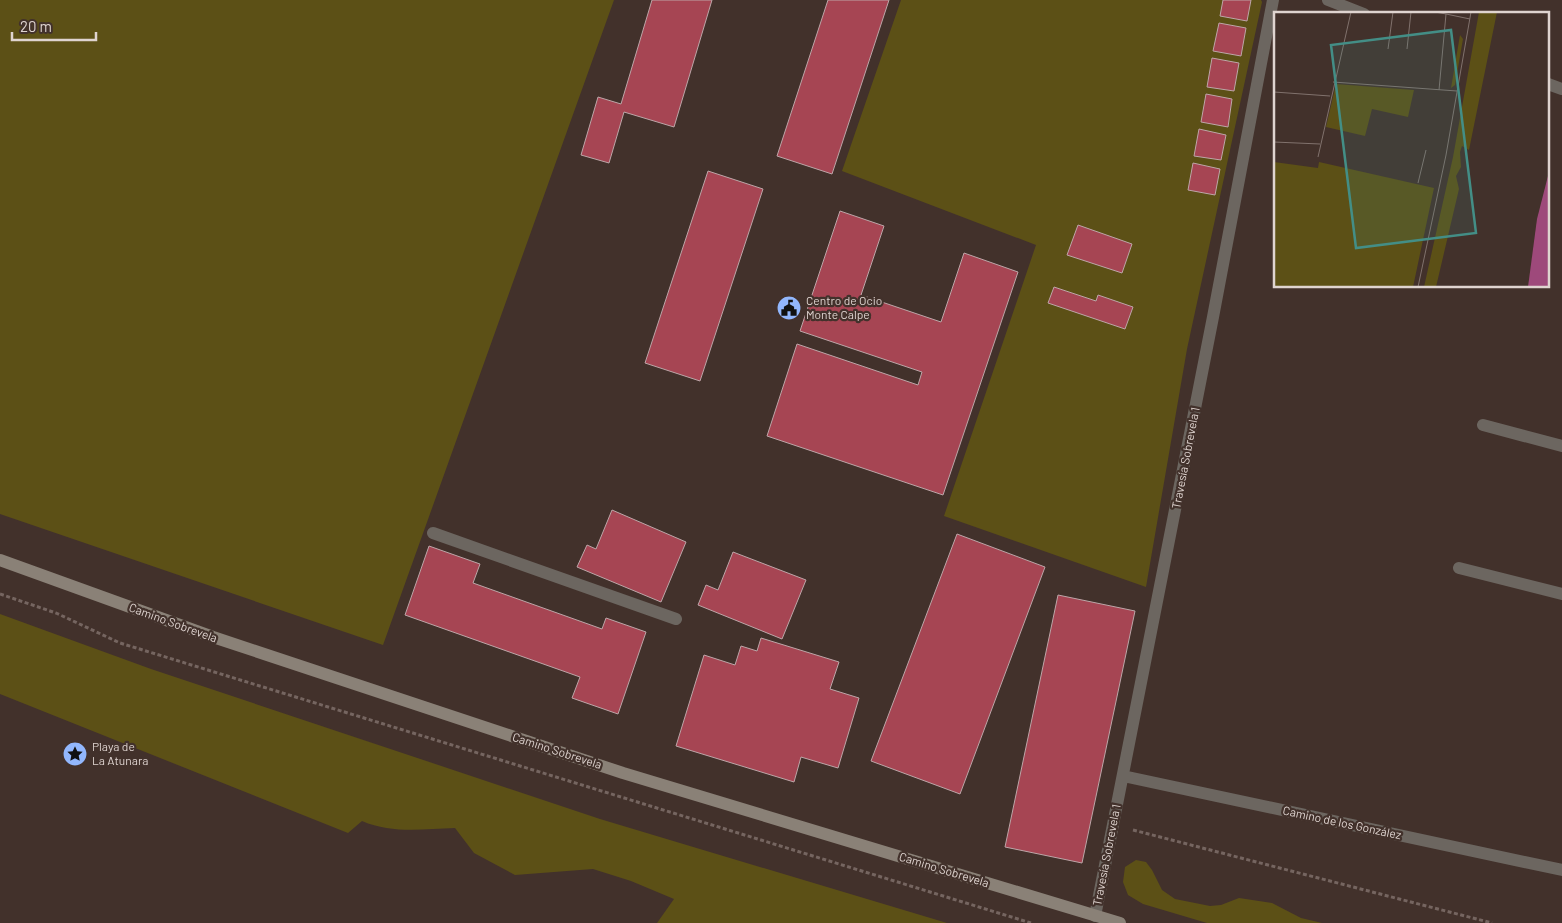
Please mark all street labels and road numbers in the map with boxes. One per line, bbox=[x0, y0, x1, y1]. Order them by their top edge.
street label: Travesía Sobrevela 1 bbox=[1168, 406, 1202, 510]
street label: Camino Sobrevela bbox=[127, 600, 219, 645]
street label: Camino Sobrevela bbox=[511, 729, 604, 771]
street label: Travesía Sobrevela 1 bbox=[1089, 803, 1123, 907]
street label: Camino de los González bbox=[1282, 803, 1403, 841]
street label: Camino Sobrevela bbox=[898, 849, 991, 889]

